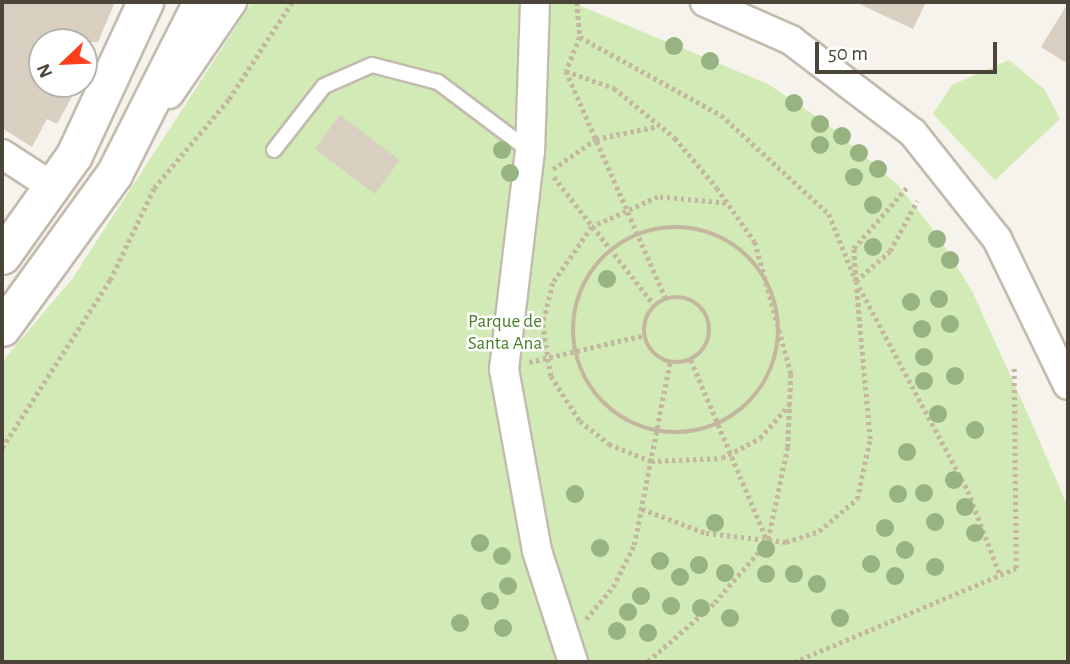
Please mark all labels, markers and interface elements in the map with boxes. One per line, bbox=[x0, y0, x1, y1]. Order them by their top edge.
north arrow bbox=[28, 28, 98, 98]
scale bar bbox=[818, 28, 1000, 72]
text: 50 m bbox=[828, 43, 868, 64]
text: N bbox=[34, 61, 56, 80]
park label: Parque de Santa Ana bbox=[468, 311, 542, 355]

